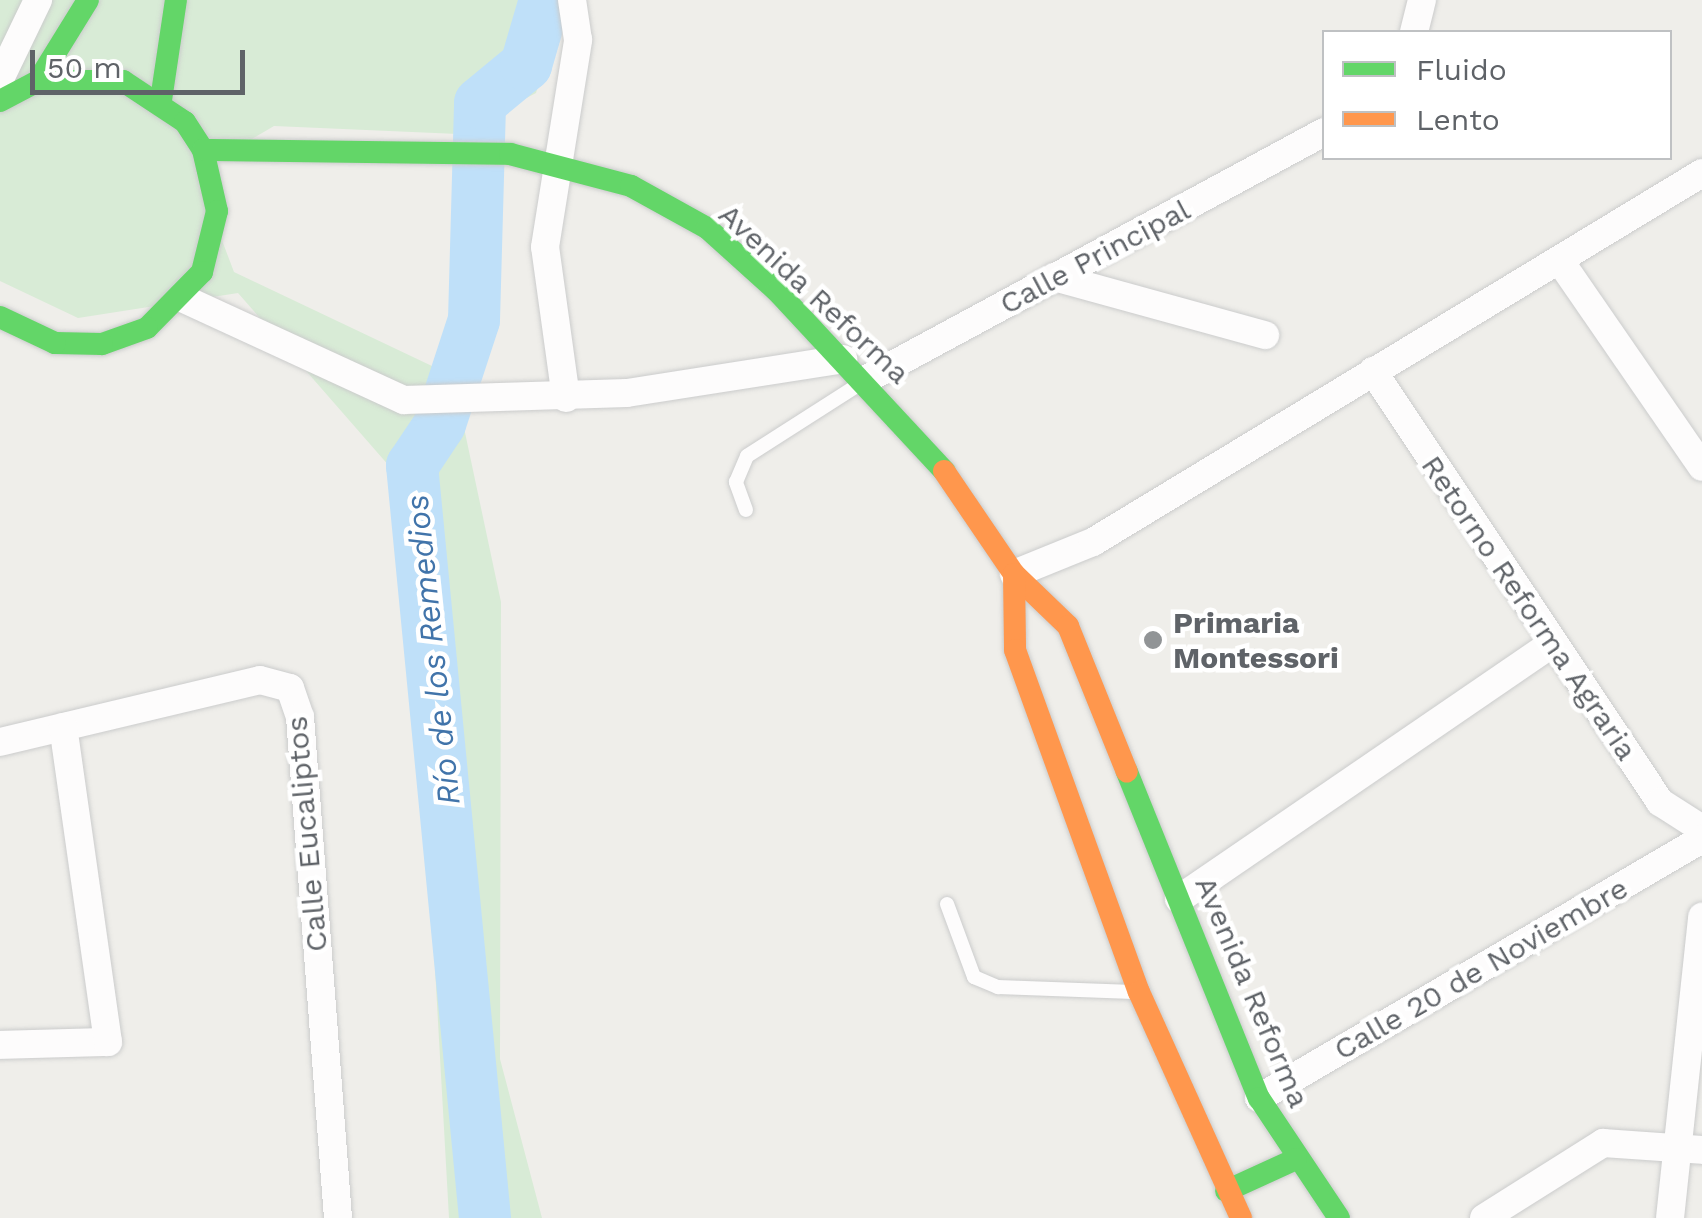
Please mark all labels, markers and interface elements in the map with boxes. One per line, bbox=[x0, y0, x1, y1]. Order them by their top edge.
scale bar bbox=[35, 30, 250, 92]
legend bbox=[1322, 30, 1672, 160]
text: 50 m bbox=[47, 50, 122, 85]
text: Fluido bbox=[1416, 52, 1507, 87]
text: Lento bbox=[1416, 102, 1500, 137]
street label: Calle Principal bbox=[994, 192, 1196, 322]
street label: Avenida Reforma bbox=[711, 196, 917, 392]
street label: Retorno Reforma Agraria bbox=[1413, 448, 1645, 768]
water label: Río de los Remedios bbox=[398, 493, 468, 807]
place label: Primaria Montessori bbox=[1173, 605, 1339, 676]
marker: Primaria Montessori bbox=[1142, 629, 1164, 651]
street label: Calle Eucaliptos bbox=[279, 715, 335, 953]
street label: Calle 20 de Noviembre bbox=[1328, 870, 1634, 1068]
street label: Avenida Reforma bbox=[1187, 871, 1317, 1113]

